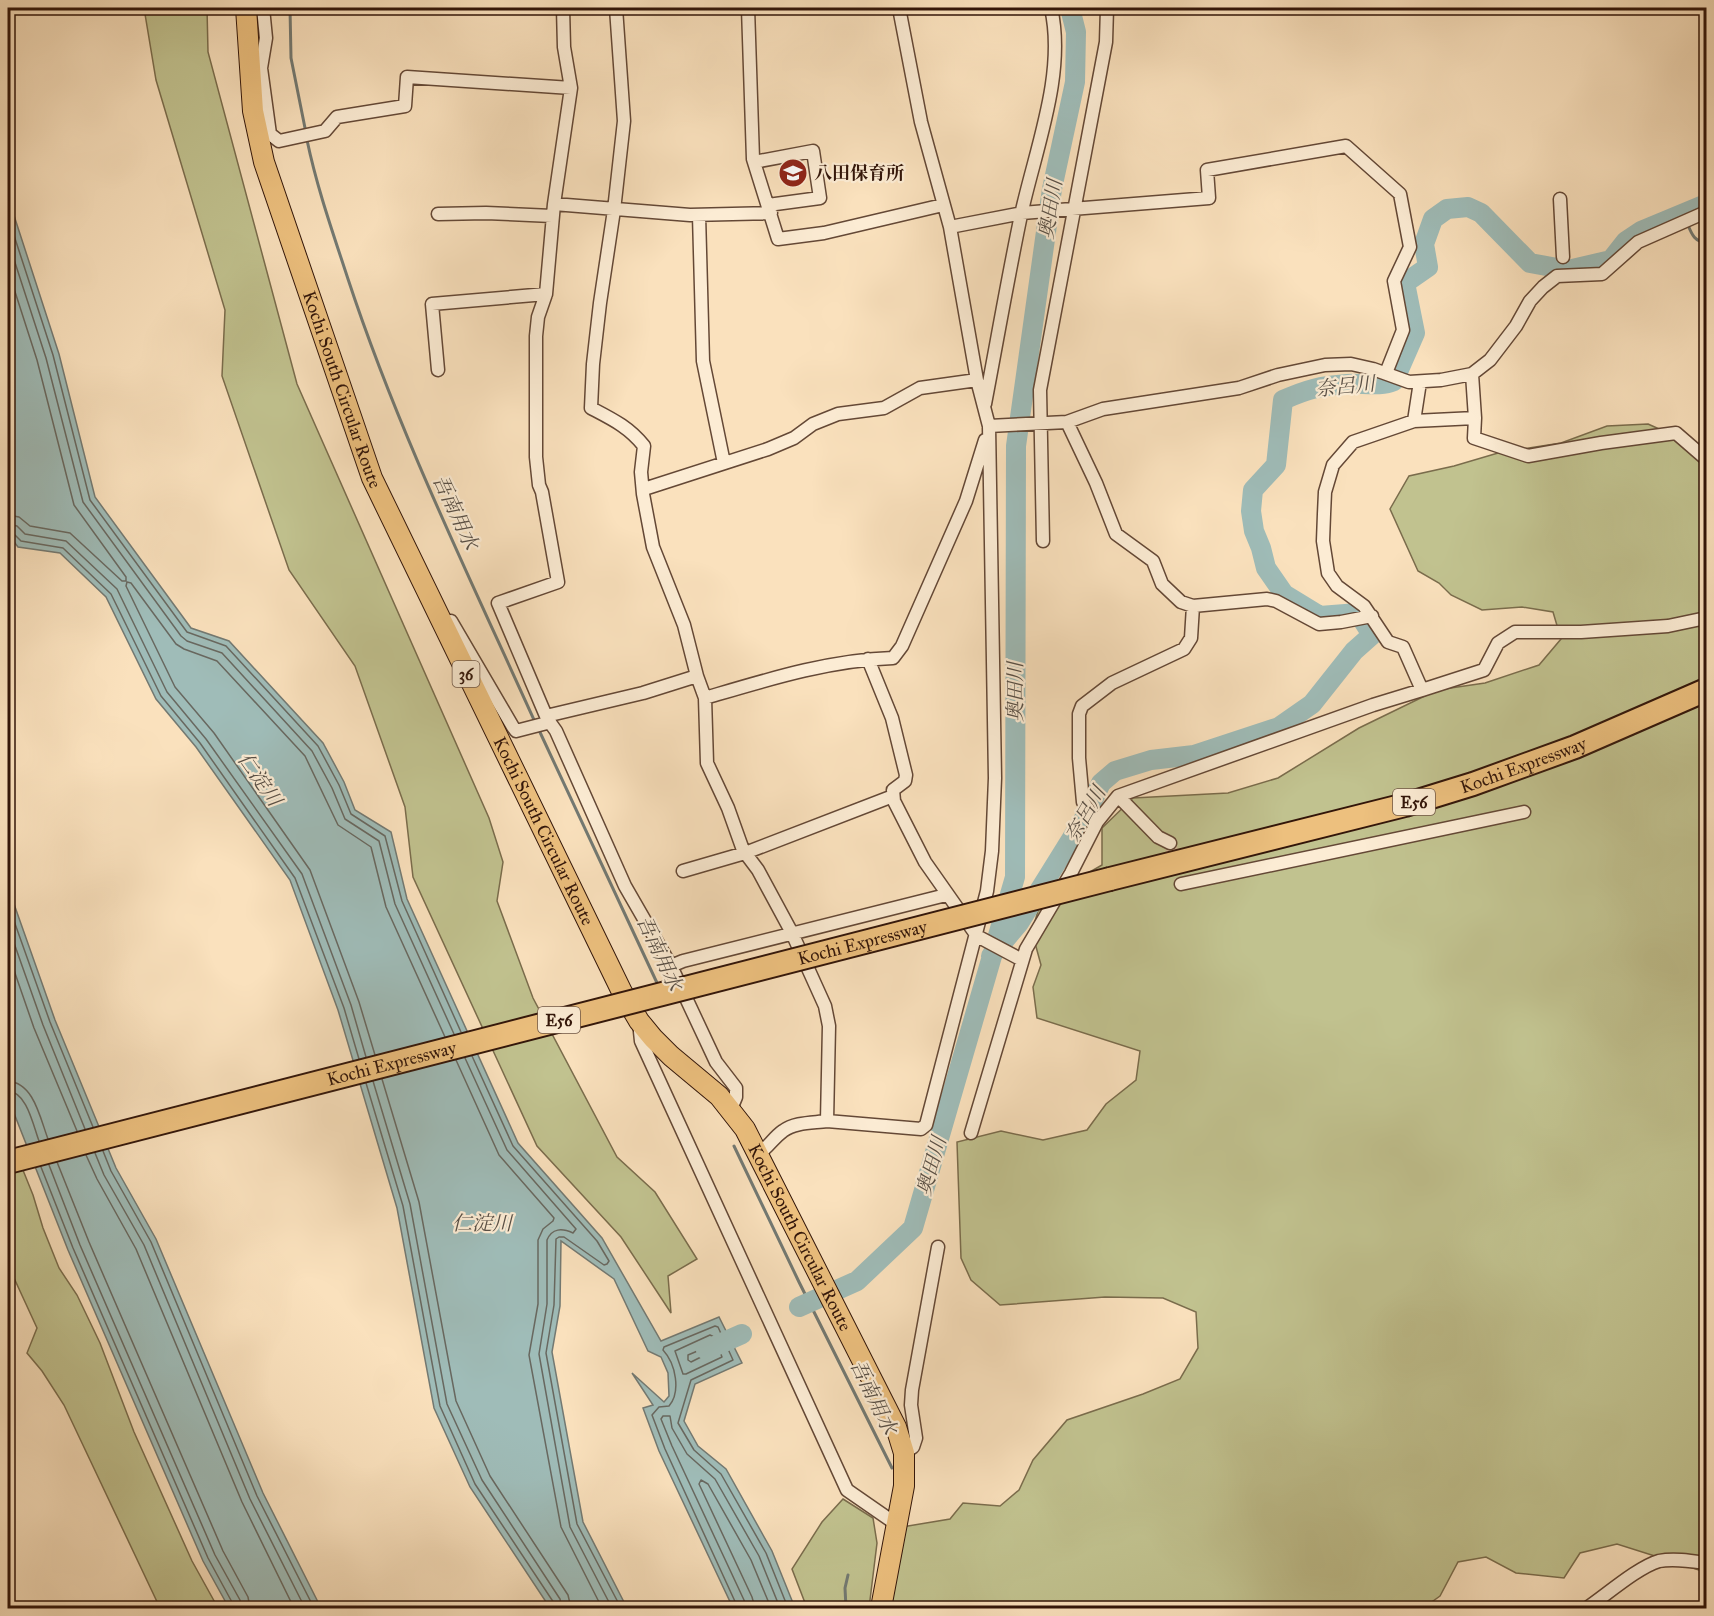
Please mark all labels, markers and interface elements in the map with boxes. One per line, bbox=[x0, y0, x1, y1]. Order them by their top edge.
school or university icon: 八田保育所 bbox=[777, 157, 809, 189]
place label: 八田保育所 bbox=[814, 162, 904, 184]
water label: 奥田川 bbox=[1033, 176, 1067, 241]
street label: Kochi South Circular Route bbox=[298, 288, 386, 492]
water label: 奈呂川 bbox=[1314, 371, 1378, 401]
water label: 吾南用水 bbox=[428, 471, 485, 555]
water label: 奥田川 bbox=[1003, 660, 1027, 722]
road number: 36 bbox=[452, 661, 480, 687]
street label: Kochi Expressway bbox=[1458, 732, 1591, 798]
street label: Kochi South Circular Route bbox=[489, 733, 599, 929]
water label: 仁淀川 bbox=[233, 748, 288, 812]
water label: 奈呂川 bbox=[1060, 780, 1111, 846]
road number: E56 bbox=[1393, 789, 1435, 815]
water label: 吾南用水 bbox=[632, 912, 689, 996]
street label: Kochi Expressway bbox=[795, 915, 930, 970]
road number: E56 bbox=[538, 1007, 580, 1033]
street label: Kochi Expressway bbox=[324, 1036, 459, 1091]
water label: 奥田川 bbox=[911, 1132, 951, 1198]
street label: Kochi South Circular Route bbox=[743, 1140, 857, 1335]
water label: 仁淀川 bbox=[452, 1211, 514, 1235]
water label: 吾南用水 bbox=[846, 1356, 903, 1440]

